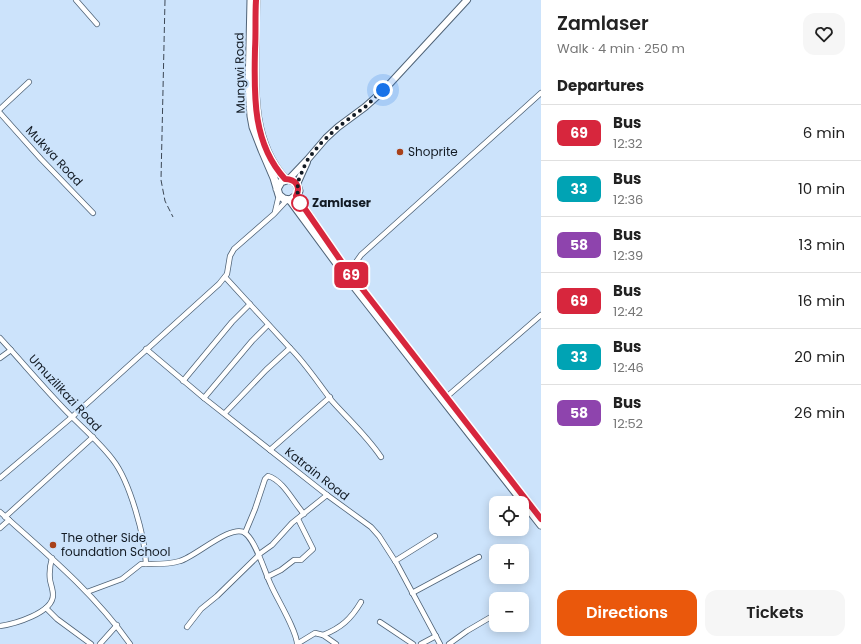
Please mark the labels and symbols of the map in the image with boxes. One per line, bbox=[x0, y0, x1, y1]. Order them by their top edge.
street label: Mungwi Road bbox=[230, 32, 249, 114]
your location bbox=[373, 80, 393, 100]
street label: Mukwa Road bbox=[22, 122, 87, 189]
place label: Shoprite bbox=[408, 143, 458, 160]
marker: Shoprite bbox=[395, 147, 405, 157]
marker: Zamlaser bbox=[291, 194, 309, 212]
place label: Zamlaser bbox=[312, 194, 371, 211]
line badge: 69 bbox=[333, 262, 369, 288]
street label: Umuzilikazi Road bbox=[25, 350, 106, 435]
street label: Katrain Road bbox=[282, 443, 353, 504]
place label: The other Side foundation School bbox=[61, 529, 170, 560]
marker: The other Side foundation School bbox=[48, 540, 58, 550]

